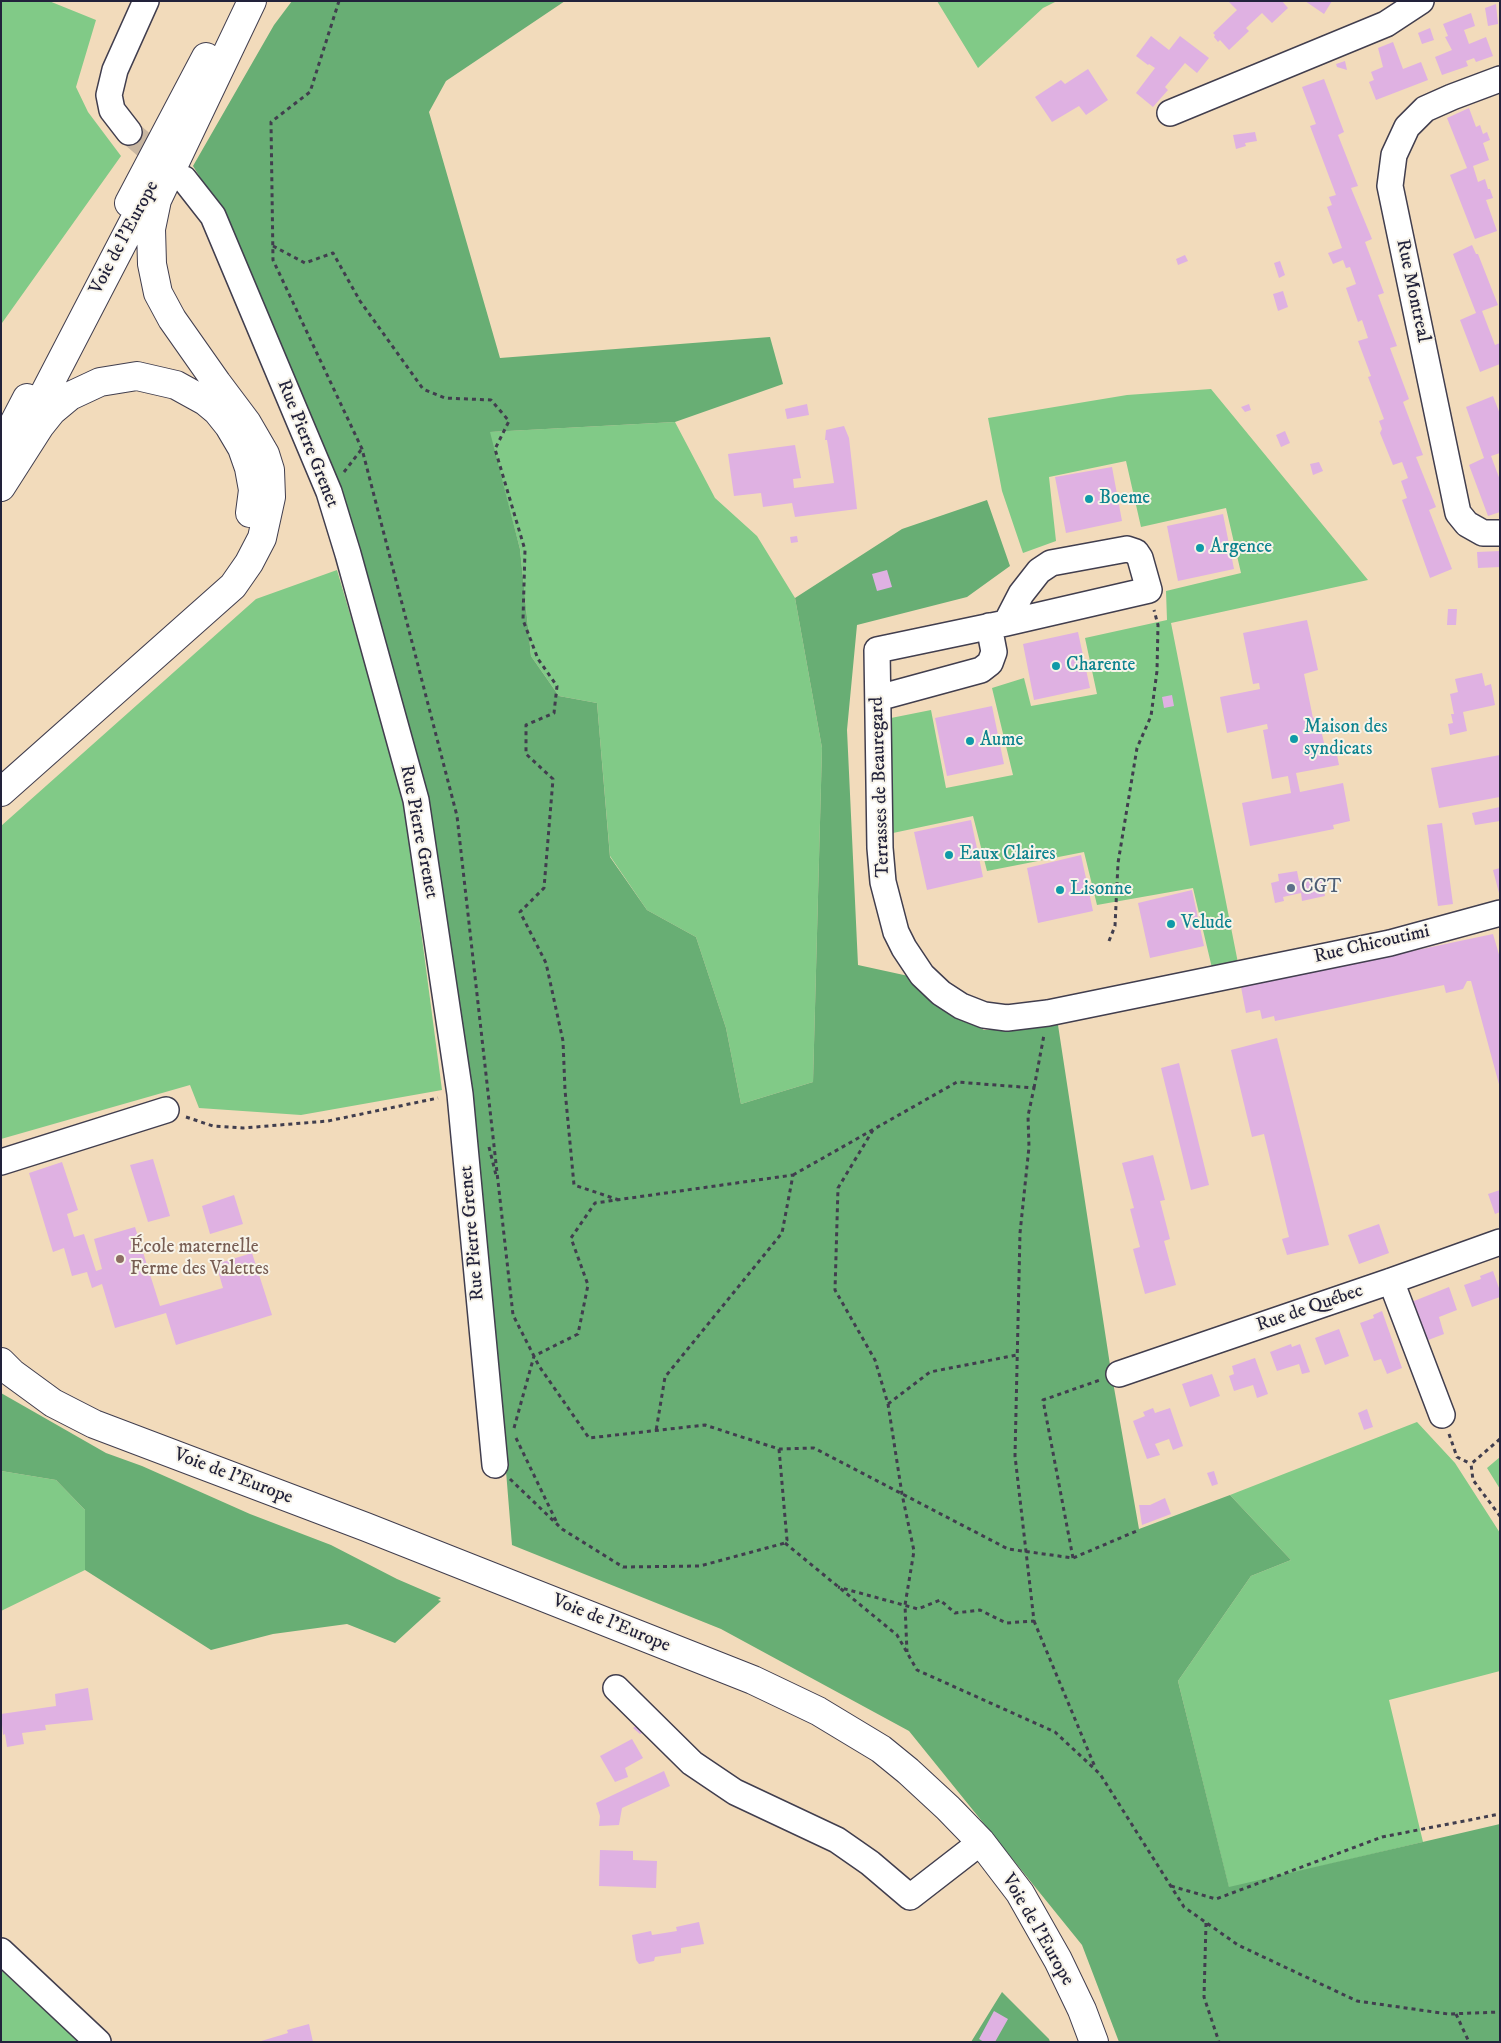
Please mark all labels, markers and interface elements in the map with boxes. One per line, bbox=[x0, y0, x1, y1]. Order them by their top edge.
street label: Voie de l'Europe bbox=[85, 177, 165, 299]
street label: Rue Montreal bbox=[1390, 237, 1434, 345]
street label: Rue Pierre Grenet bbox=[271, 377, 343, 511]
place label: Boeme bbox=[1099, 488, 1150, 510]
marker: Boeme bbox=[1083, 493, 1095, 505]
place label: Argence bbox=[1210, 537, 1272, 559]
marker: Argence bbox=[1194, 542, 1206, 554]
place label: Charente bbox=[1066, 655, 1135, 677]
marker: Charente bbox=[1050, 660, 1062, 672]
street label: Terrasses de Beauregard bbox=[866, 696, 896, 878]
place label: Maison des syndicats bbox=[1304, 717, 1388, 761]
place label: Aume bbox=[980, 730, 1023, 752]
marker: Maison des syndicats bbox=[1288, 733, 1300, 745]
marker: Aume bbox=[964, 735, 976, 747]
street label: Rue Pierre Grenet bbox=[394, 763, 442, 901]
place label: Eaux Claires bbox=[959, 844, 1056, 866]
marker: Eaux Claires bbox=[943, 849, 955, 861]
place label: CGT bbox=[1301, 877, 1341, 899]
place label: Lisonne bbox=[1070, 879, 1132, 901]
marker: CGT bbox=[1285, 882, 1297, 894]
marker: Lisonne bbox=[1054, 884, 1066, 896]
place label: Velude bbox=[1181, 913, 1232, 935]
marker: Velude bbox=[1165, 918, 1177, 930]
street label: Rue Chicoutimi bbox=[1312, 921, 1432, 969]
street label: Rue Pierre Grenet bbox=[456, 1164, 490, 1302]
place label: École maternelle Ferme des Valettes bbox=[130, 1237, 269, 1281]
marker: École maternelle Ferme des Valettes bbox=[114, 1253, 126, 1265]
street label: Rue de Québec bbox=[1254, 1280, 1366, 1338]
street label: Voie de l'Europe bbox=[170, 1444, 296, 1510]
street label: Voie de l'Europe bbox=[549, 1590, 673, 1658]
street label: Voie de l'Europe bbox=[996, 1870, 1078, 1990]

